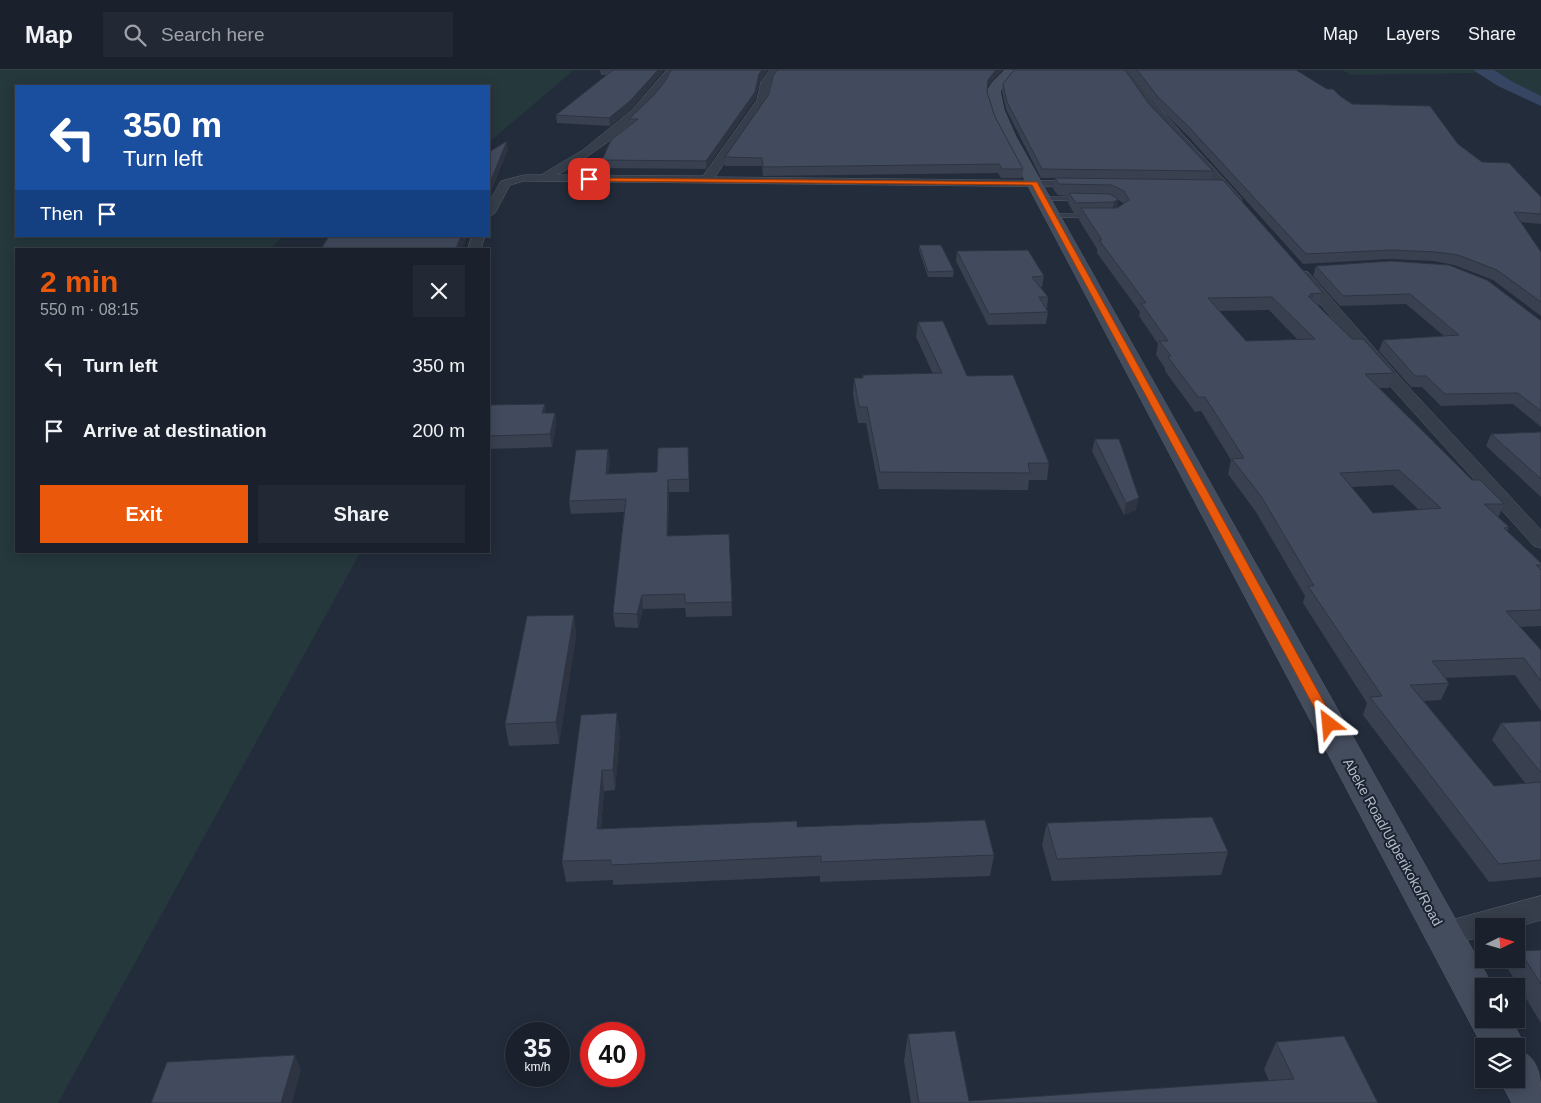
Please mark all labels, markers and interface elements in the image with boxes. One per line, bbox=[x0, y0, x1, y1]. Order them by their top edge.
search box bbox=[103, 12, 453, 57]
text: Map bbox=[25, 21, 73, 48]
icon: search bbox=[121, 21, 149, 49]
text: Search here bbox=[161, 24, 265, 45]
text: Map bbox=[1323, 24, 1358, 44]
text: Layers bbox=[1386, 24, 1440, 44]
text: Share bbox=[1468, 24, 1516, 44]
icon: left bbox=[40, 105, 105, 170]
text: 350 m bbox=[123, 105, 222, 144]
text: Turn left bbox=[123, 146, 203, 171]
pin bbox=[568, 158, 610, 200]
icon: arrive bbox=[575, 165, 603, 193]
icon: arrive bbox=[93, 200, 121, 228]
text: Then bbox=[40, 203, 83, 224]
text: 2 min bbox=[40, 265, 118, 298]
button: close bbox=[413, 265, 465, 317]
text: 550 m · 08:15 bbox=[40, 301, 139, 318]
icon: left bbox=[40, 352, 68, 380]
text: Turn left bbox=[83, 355, 158, 376]
text: 350 m bbox=[412, 355, 465, 376]
icon: arrive bbox=[40, 417, 68, 445]
text: Arrive at destination bbox=[83, 420, 267, 441]
text: 200 m bbox=[412, 420, 465, 441]
button: Exit bbox=[40, 485, 248, 543]
button: Share bbox=[258, 485, 465, 543]
position arrow bbox=[1302, 697, 1354, 749]
street label: Abeke Road/Ugberikoko/Road bbox=[1340, 755, 1446, 929]
north arrow bbox=[1475, 918, 1525, 968]
map controls bbox=[1475, 918, 1525, 1088]
button: sound bbox=[1475, 978, 1525, 1028]
speed limit sign: 40 bbox=[580, 1022, 645, 1087]
text: 35 bbox=[524, 1034, 551, 1062]
button: layers bbox=[1475, 1038, 1525, 1088]
text: km/h bbox=[524, 1060, 551, 1074]

